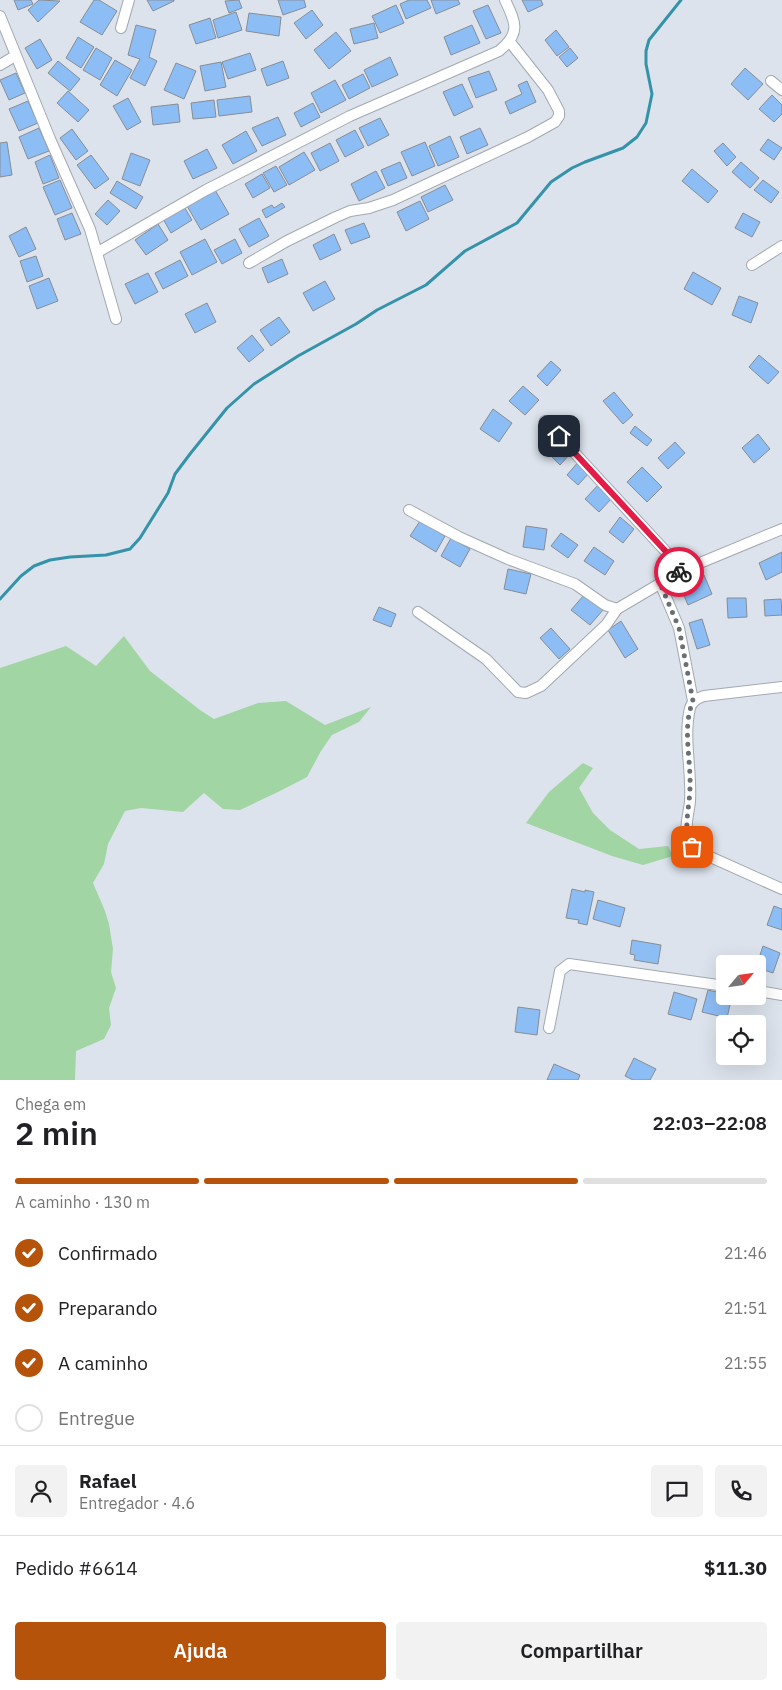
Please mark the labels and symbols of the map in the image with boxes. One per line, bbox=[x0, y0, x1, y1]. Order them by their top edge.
pin bbox=[538, 415, 580, 457]
courier bbox=[654, 547, 704, 597]
pin bbox=[671, 826, 713, 868]
north arrow bbox=[716, 955, 766, 1005]

